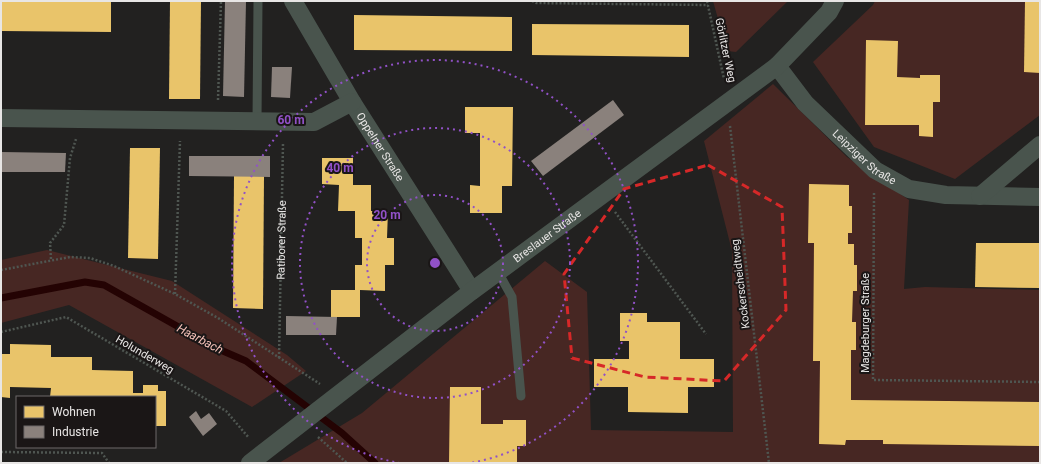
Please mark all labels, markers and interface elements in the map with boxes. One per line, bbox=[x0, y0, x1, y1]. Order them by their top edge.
street label: Görlitzer Weg bbox=[712, 17, 739, 84]
street label: Oppelner Straße bbox=[353, 110, 407, 184]
text: 60 m bbox=[277, 113, 305, 127]
street label: Leipziger Straße bbox=[830, 127, 898, 188]
text: 40 m bbox=[326, 161, 354, 175]
street label: Ratiborer Straße bbox=[274, 200, 289, 280]
street label: Breslauer Straße bbox=[511, 207, 584, 265]
text: 20 m bbox=[373, 208, 401, 222]
street label: Kockerscheidtweg bbox=[729, 239, 752, 329]
centre of rings bbox=[428, 256, 442, 270]
street label: Magdeburger Straße bbox=[859, 273, 872, 373]
water label: Haarbach bbox=[175, 321, 225, 357]
street label: Holunderweg bbox=[113, 333, 176, 376]
legend bbox=[16, 396, 156, 448]
text: Wohnen bbox=[52, 405, 96, 419]
text: Industrie bbox=[52, 425, 99, 439]

